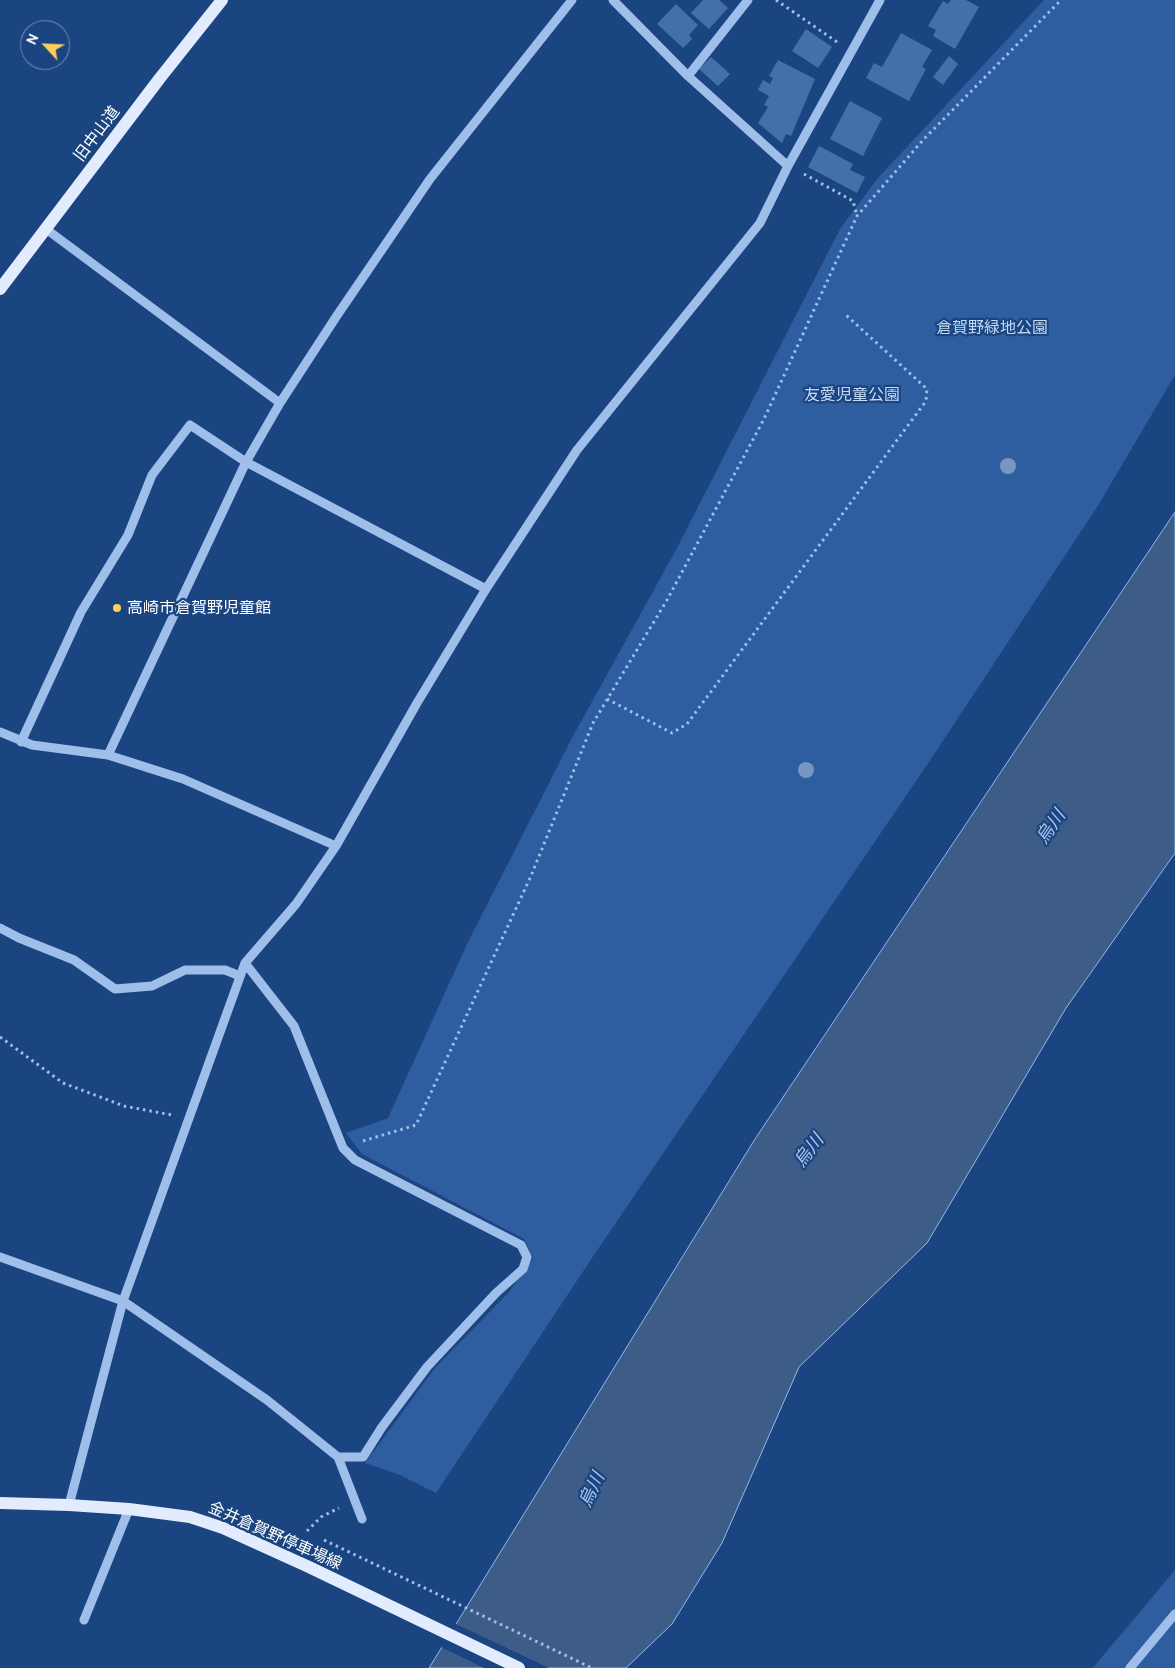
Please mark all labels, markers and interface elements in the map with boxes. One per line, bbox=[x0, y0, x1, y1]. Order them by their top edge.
north arrow bbox=[20, 20, 70, 70]
text: N bbox=[22, 31, 43, 47]
street label: 旧中山道 bbox=[70, 103, 124, 165]
park label: 倉賀野緑地公園 bbox=[936, 318, 1048, 338]
park label: 友愛児童公園 bbox=[804, 385, 900, 405]
place label: 高崎市倉賀野児童館 bbox=[127, 598, 271, 618]
marker: 高崎市倉賀野児童館 bbox=[111, 602, 123, 614]
water label: 烏川 bbox=[1032, 806, 1070, 848]
water label: 烏川 bbox=[790, 1130, 828, 1172]
water label: 烏川 bbox=[575, 1469, 609, 1511]
street label: 金井倉賀野停車場線 bbox=[205, 1498, 345, 1574]

